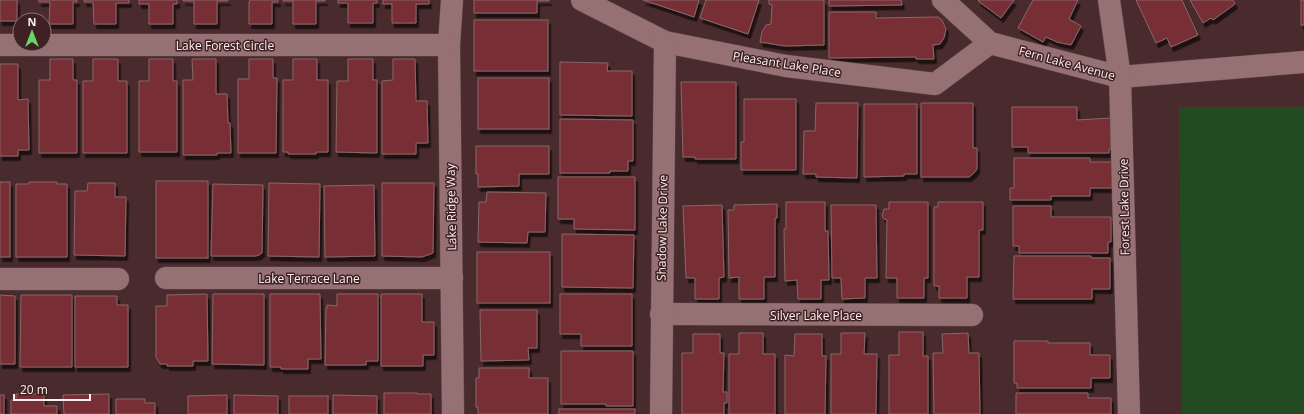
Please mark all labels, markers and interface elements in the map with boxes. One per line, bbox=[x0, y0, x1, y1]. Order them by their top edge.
north arrow bbox=[12, 12, 52, 52]
text: N bbox=[28, 14, 36, 29]
street label: Lake Forest Circle bbox=[176, 37, 274, 54]
street label: Fern Lake Avenue bbox=[1017, 42, 1117, 84]
street label: Pleasant Lake Place bbox=[732, 47, 843, 81]
street label: Forest Lake Drive bbox=[1115, 158, 1133, 255]
street label: Lake Ridge Way bbox=[442, 162, 460, 251]
street label: Shadow Lake Drive bbox=[653, 175, 671, 281]
street label: Lake Terrace Lane bbox=[258, 270, 360, 287]
street label: Silver Lake Place bbox=[770, 307, 862, 324]
scale bar bbox=[14, 376, 90, 402]
text: 20 m bbox=[20, 381, 48, 398]

